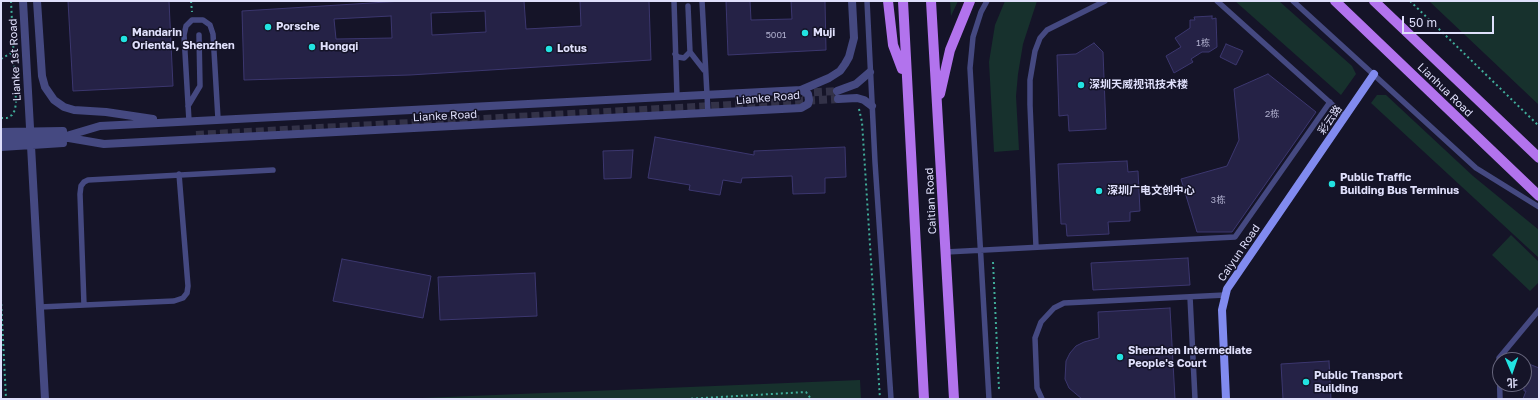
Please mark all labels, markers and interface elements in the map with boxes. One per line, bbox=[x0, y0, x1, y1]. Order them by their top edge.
scale bar bbox=[1404, 8, 1496, 34]
text: 50 m bbox=[1409, 15, 1437, 30]
street label: Lianke 1st Road bbox=[6, 18, 24, 102]
place label: Porsche bbox=[276, 20, 320, 34]
marker: Porsche bbox=[263, 22, 273, 32]
place label: Mandarin Oriental, Shenzhen bbox=[132, 26, 235, 52]
place label: Muji bbox=[813, 26, 835, 40]
marker: Muji bbox=[800, 28, 810, 38]
house number: 5001 bbox=[766, 30, 786, 40]
marker: Mandarin Oriental, Shenzhen bbox=[119, 34, 129, 44]
house number: 1栋 bbox=[1196, 38, 1210, 48]
place label: Hongqi bbox=[320, 40, 358, 54]
marker: Hongqi bbox=[307, 42, 317, 52]
place label: Lotus bbox=[557, 42, 587, 56]
marker: Lotus bbox=[544, 44, 554, 54]
street label: Lianhua Road bbox=[1415, 60, 1475, 120]
place label: 深圳天威视讯技术楼 bbox=[1089, 78, 1188, 92]
marker: 深圳天威视讯技术楼 bbox=[1076, 80, 1086, 90]
street label: Lianke Road bbox=[735, 89, 801, 107]
street label: 彩云路 bbox=[1315, 103, 1345, 137]
street label: Lianke Road bbox=[413, 108, 477, 124]
house number: 2栋 bbox=[1265, 109, 1279, 119]
street label: Caitian Road bbox=[923, 167, 939, 235]
place label: Public Traffic Building Bus Terminus bbox=[1340, 171, 1459, 197]
marker: Public Traffic Building Bus Terminus bbox=[1327, 179, 1337, 189]
place label: 深圳广电文创中心 bbox=[1107, 184, 1195, 198]
marker: 深圳广电文创中心 bbox=[1094, 186, 1104, 196]
house number: 3栋 bbox=[1211, 195, 1225, 205]
street label: Caiyun Road bbox=[1215, 222, 1263, 284]
place label: Shenzhen Intermediate People's Court bbox=[1128, 344, 1252, 370]
marker: Shenzhen Intermediate People's Court bbox=[1115, 352, 1125, 362]
north arrow bbox=[1492, 352, 1532, 392]
place label: Public Transport Building bbox=[1314, 369, 1403, 395]
marker: Public Transport Building bbox=[1301, 377, 1311, 387]
text: 北 bbox=[1507, 377, 1518, 390]

